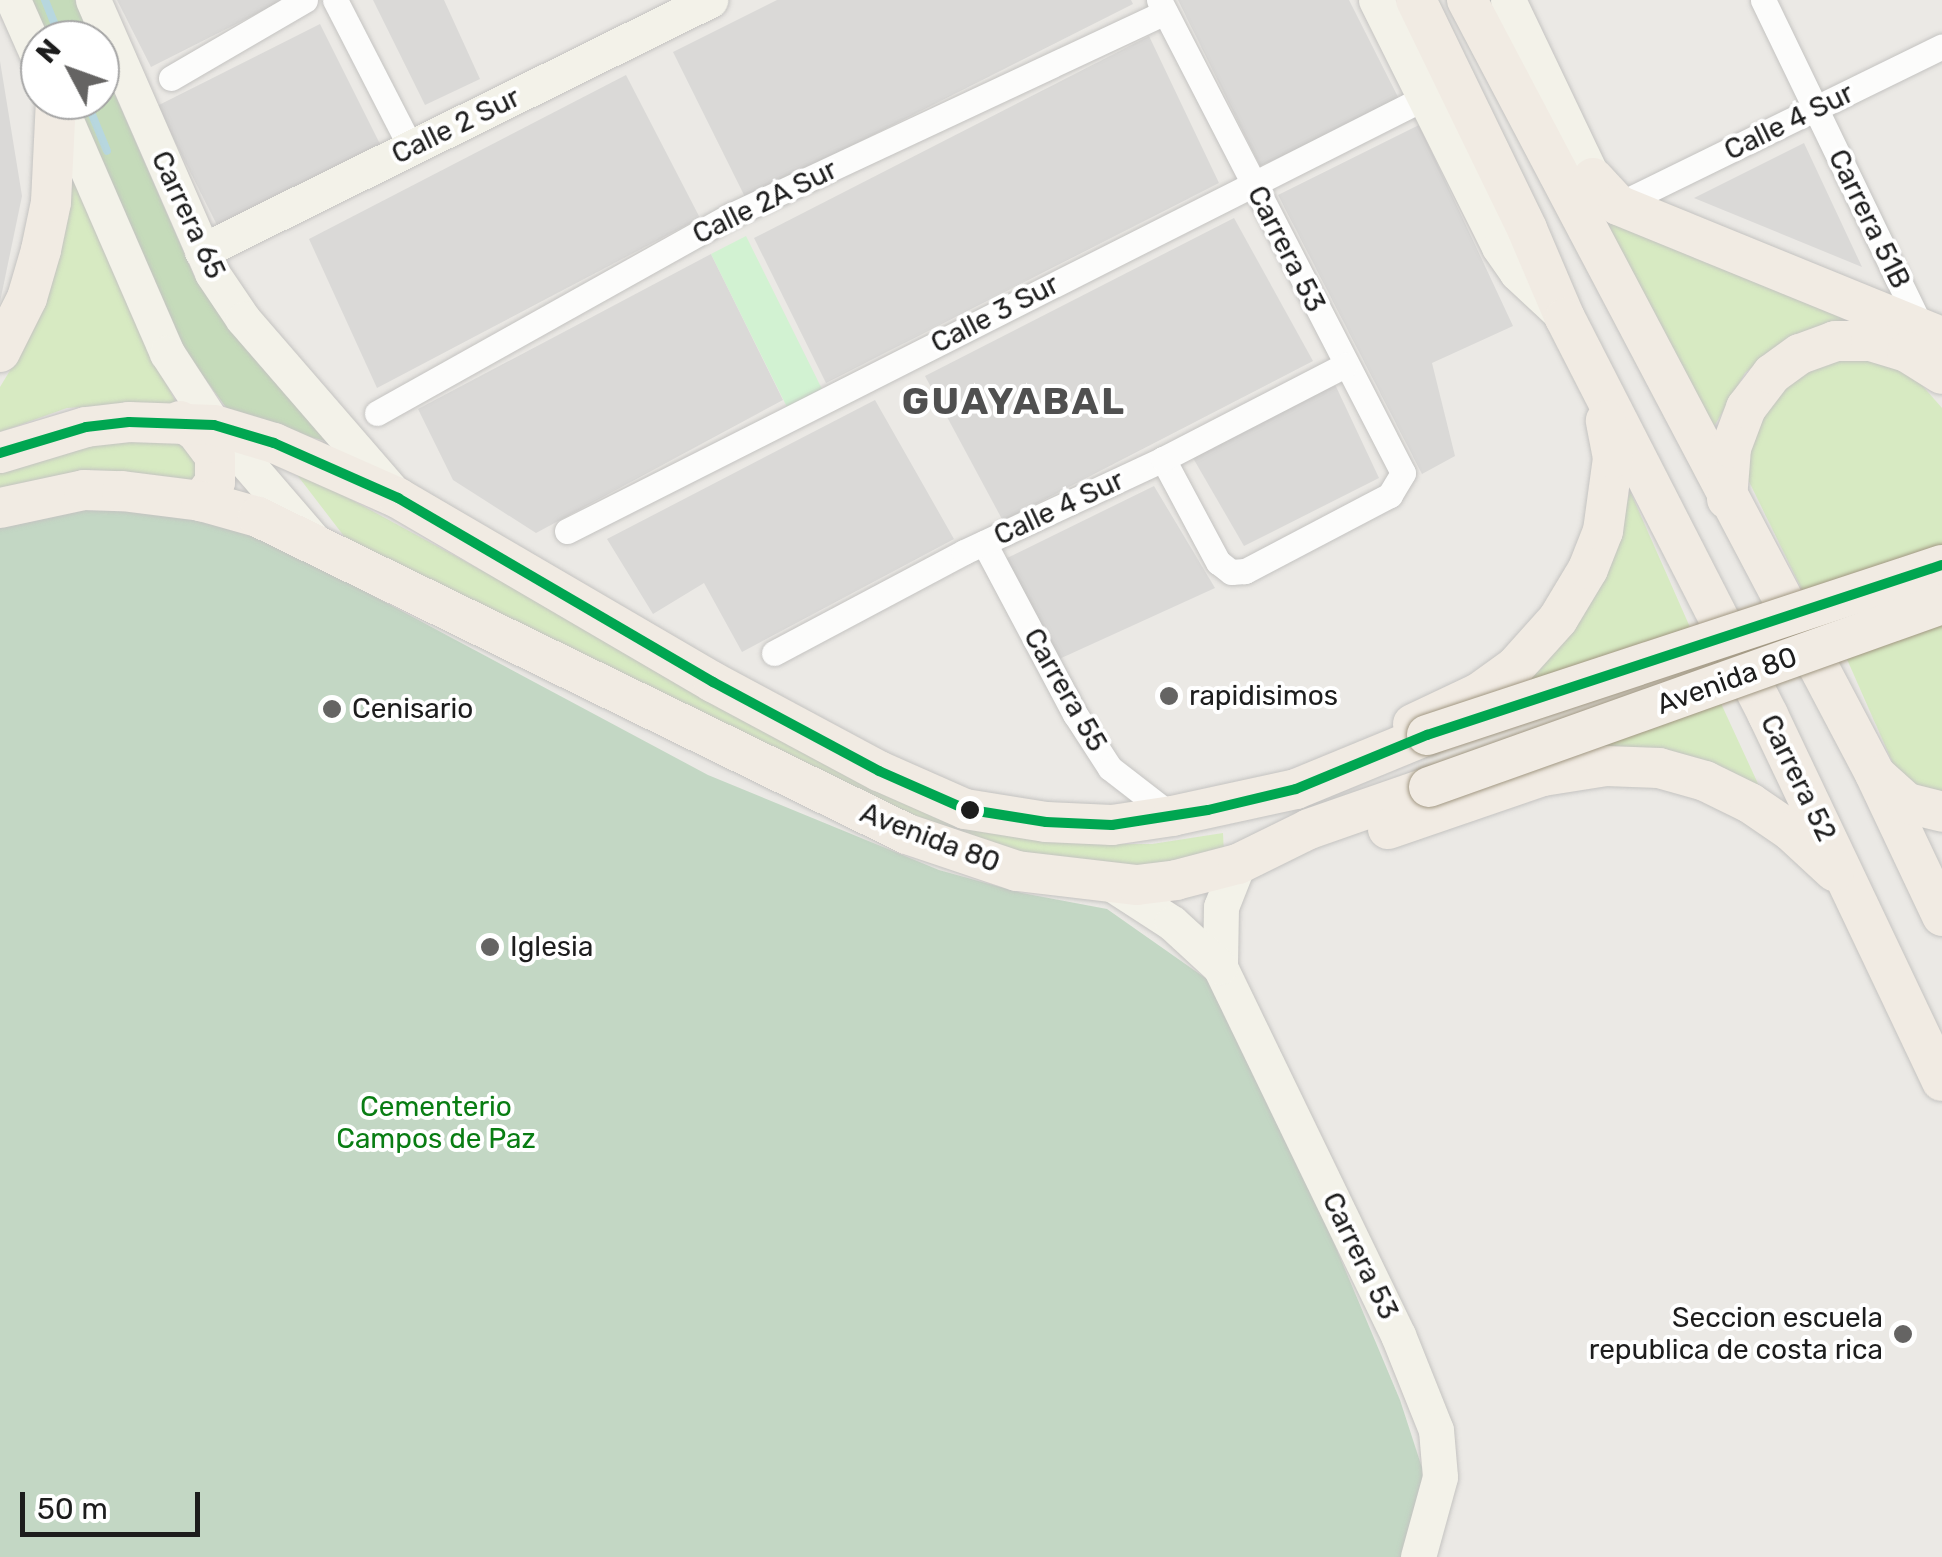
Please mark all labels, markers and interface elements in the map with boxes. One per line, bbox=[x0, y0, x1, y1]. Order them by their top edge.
north arrow bbox=[20, 20, 120, 120]
text: N bbox=[29, 33, 68, 70]
street label: Calle 4 Sur bbox=[1719, 76, 1859, 168]
street label: Calle 2 Sur bbox=[386, 81, 526, 171]
street label: Carrera 51B bbox=[1821, 144, 1917, 294]
street label: Carrera 65 bbox=[144, 146, 232, 284]
street label: Calle 2A Sur bbox=[687, 152, 843, 252]
street label: Carrera 53 bbox=[1240, 180, 1332, 318]
street label: Calle 3 Sur bbox=[926, 268, 1064, 360]
district label: GUAYABAL bbox=[902, 379, 1126, 425]
street label: Calle 4 Sur bbox=[989, 463, 1129, 553]
street label: Carrera 55 bbox=[1016, 622, 1114, 758]
street label: Avenida 80 bbox=[1652, 640, 1802, 722]
place label: rapidisimos bbox=[1189, 679, 1338, 713]
marker: rapidisimos bbox=[1158, 685, 1180, 707]
place label: Cenisario bbox=[352, 692, 473, 726]
marker: Cenisario bbox=[321, 698, 343, 720]
street label: Carrera 52 bbox=[1753, 709, 1843, 847]
street label: Avenida 80 bbox=[855, 796, 1005, 880]
unlabelled marker bbox=[960, 800, 980, 820]
place label: Iglesia bbox=[510, 930, 593, 964]
marker: Iglesia bbox=[479, 936, 501, 958]
park label: Cementerio Campos de Paz bbox=[336, 1090, 536, 1156]
street label: Carrera 53 bbox=[1315, 1187, 1405, 1325]
place label: Seccion escuela republica de costa rica bbox=[1589, 1301, 1883, 1367]
marker: Seccion escuela republica de costa rica bbox=[1892, 1323, 1914, 1345]
scale bar bbox=[25, 1472, 205, 1534]
text: 50 m bbox=[37, 1491, 108, 1527]

